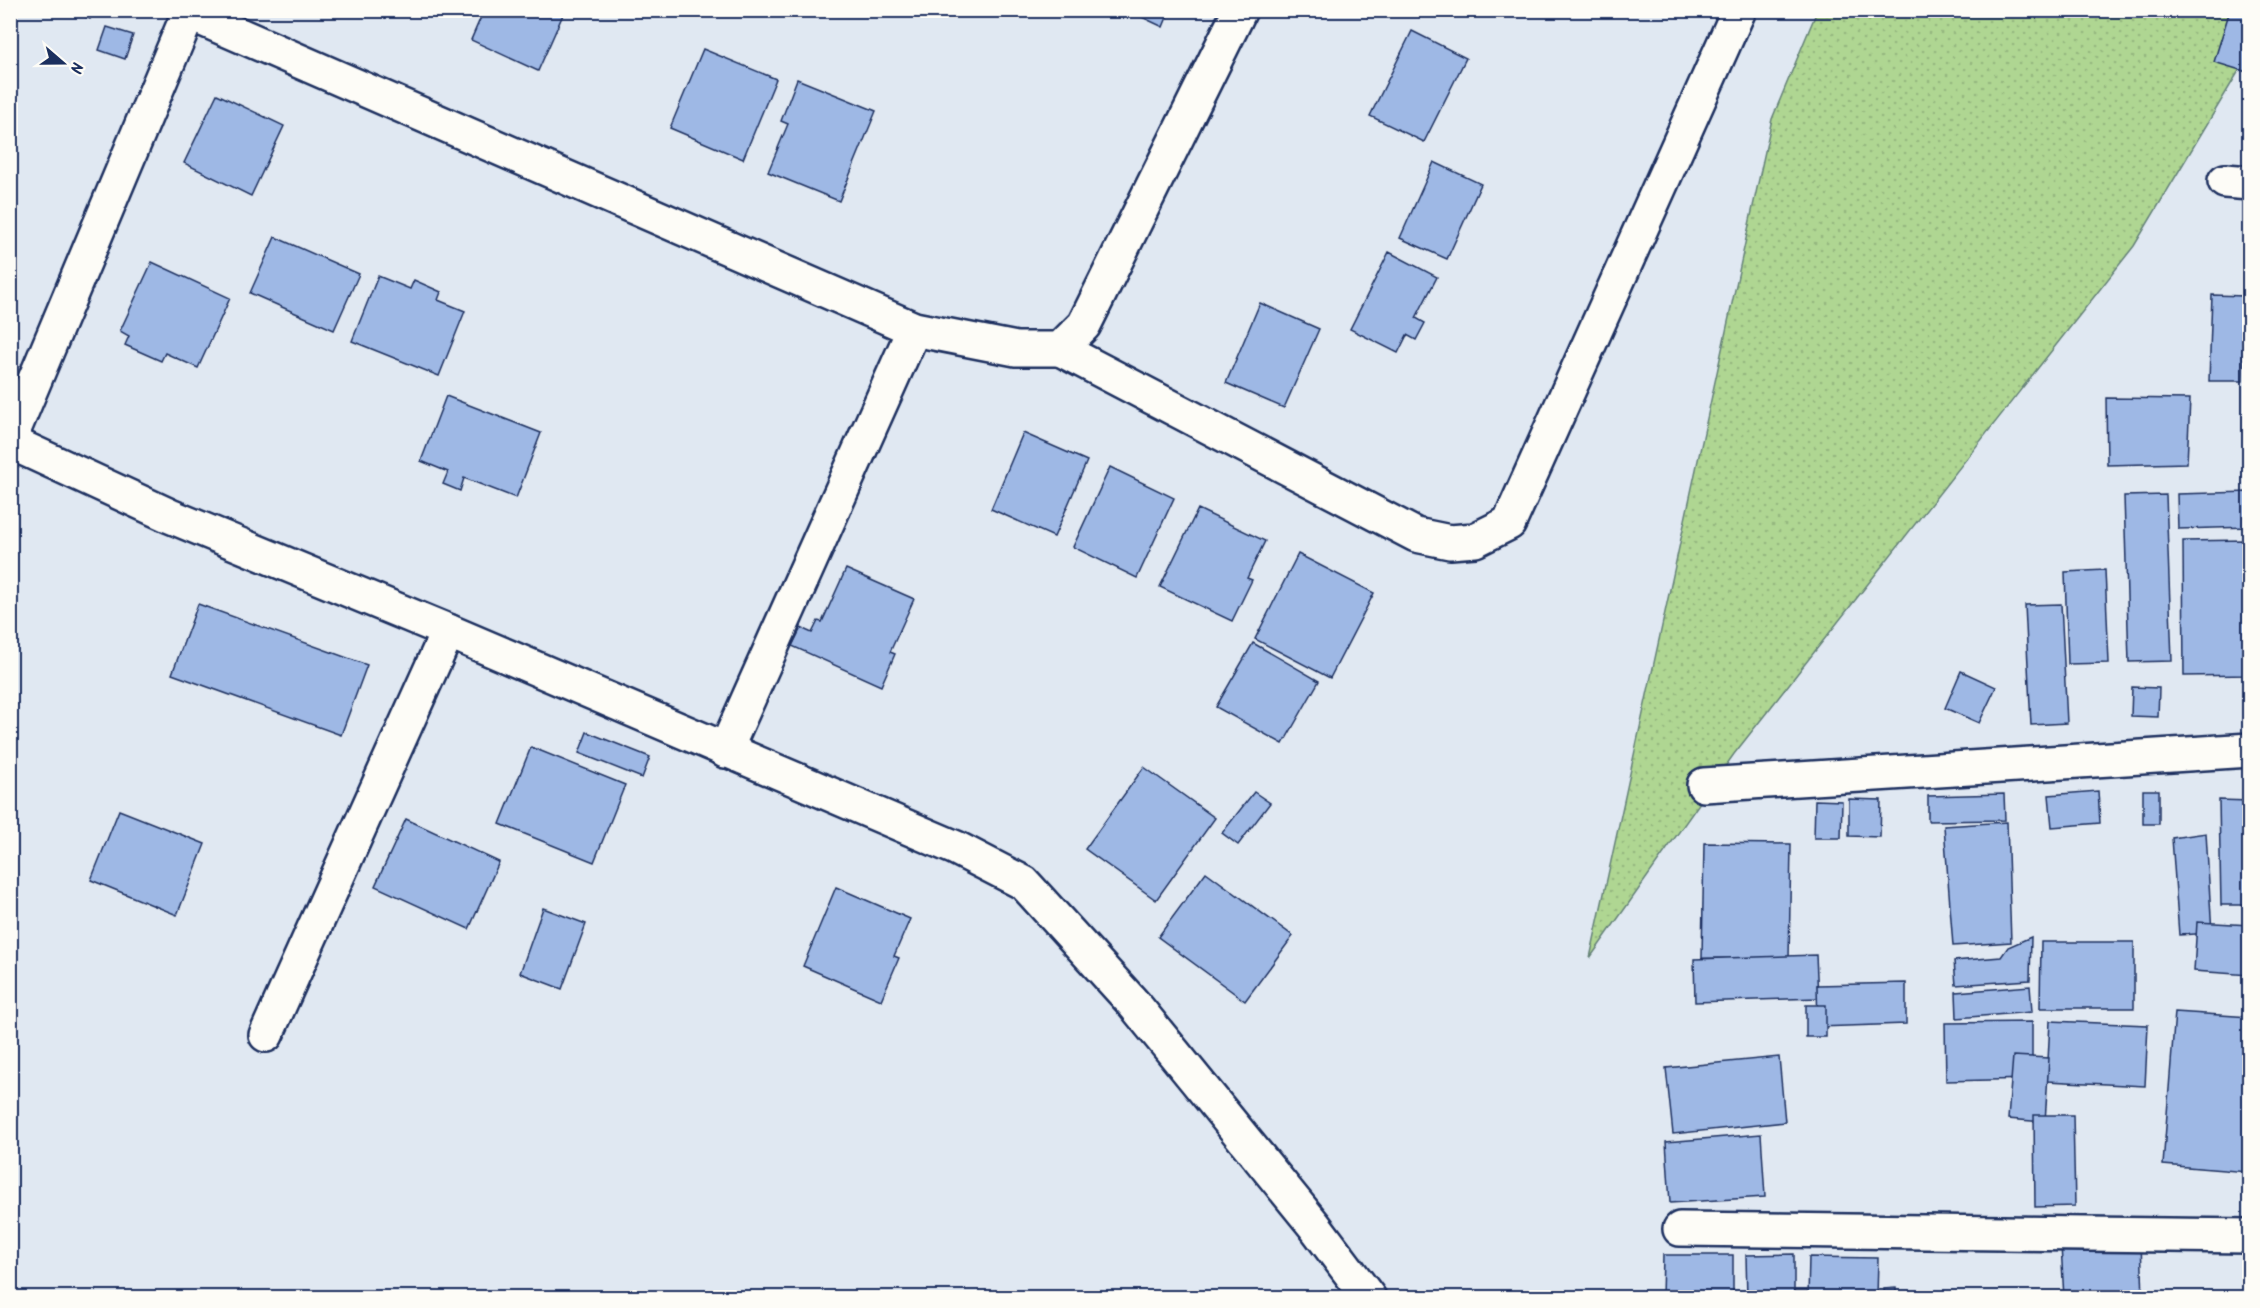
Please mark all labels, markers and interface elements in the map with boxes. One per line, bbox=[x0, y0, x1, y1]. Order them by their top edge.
north arrow bbox=[33, 33, 93, 93]
text: N bbox=[62, 59, 89, 77]

